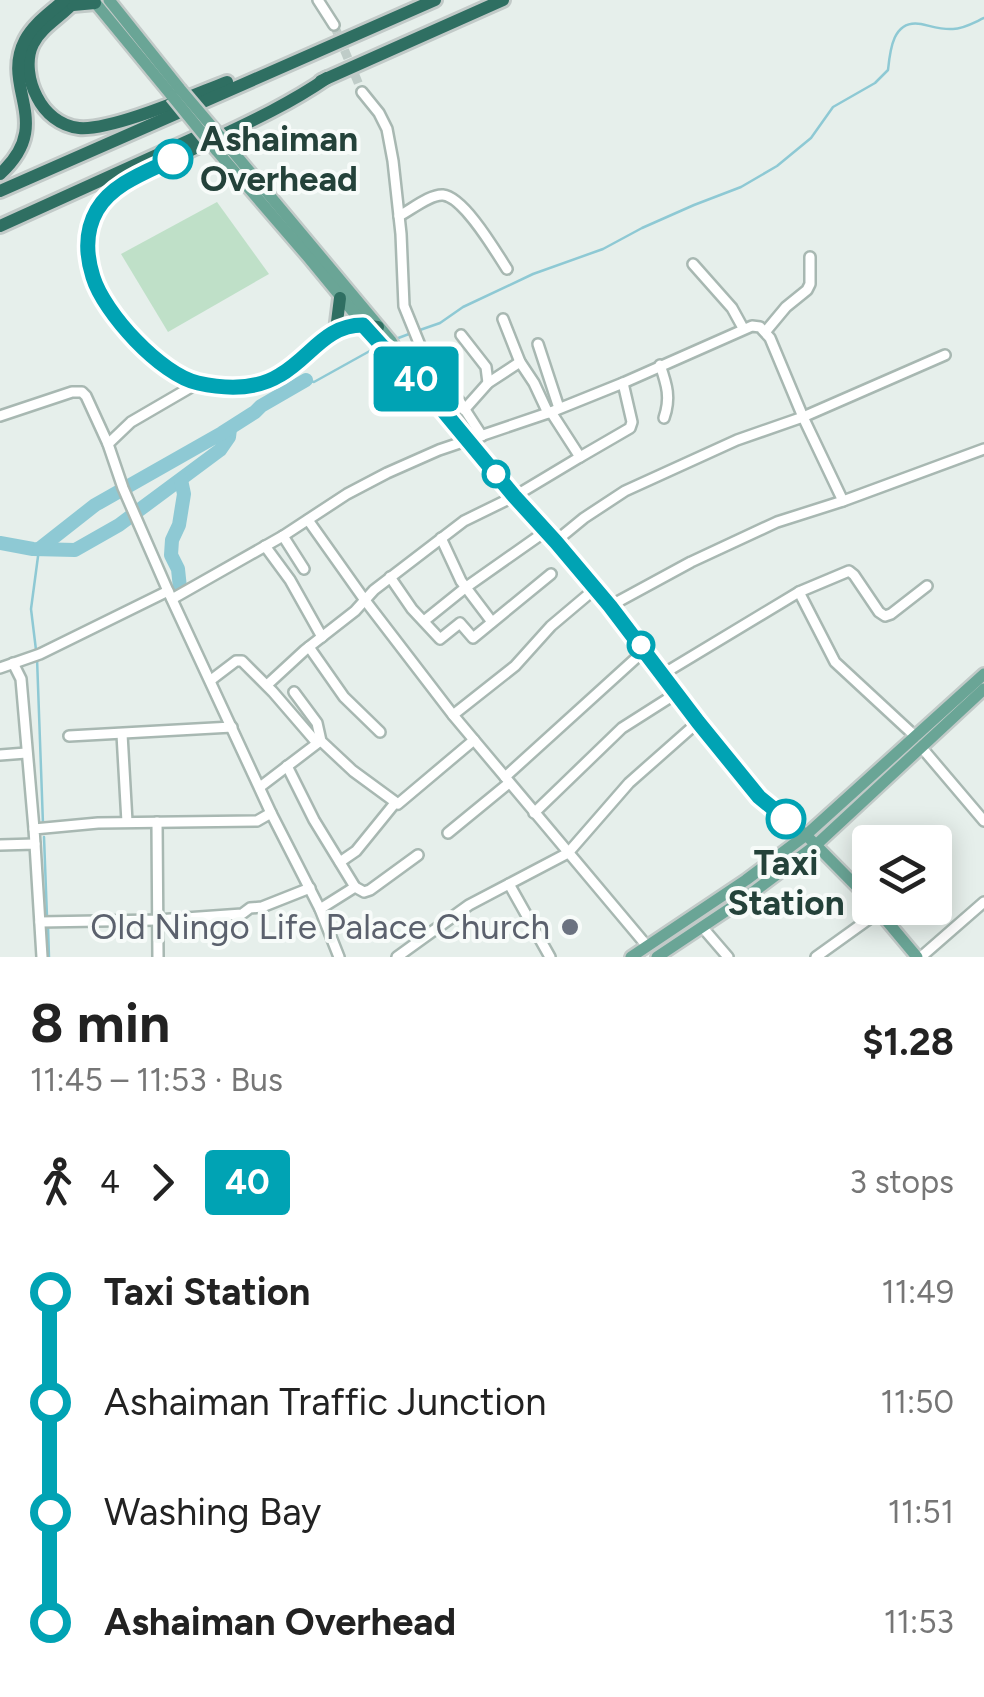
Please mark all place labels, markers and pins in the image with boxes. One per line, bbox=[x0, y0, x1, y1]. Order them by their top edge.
place label: Ashaiman Overhead bbox=[200, 118, 358, 200]
marker: Ashaiman Overhead bbox=[154, 140, 192, 178]
unlabelled marker bbox=[483, 461, 509, 487]
unlabelled marker bbox=[628, 632, 654, 658]
marker: Taxi Station bbox=[767, 800, 805, 838]
place label: Taxi Station bbox=[727, 842, 845, 924]
place label: Old Ningo Life Palace Church bbox=[90, 906, 550, 948]
marker: Old Ningo Life Palace Church bbox=[559, 916, 581, 938]

